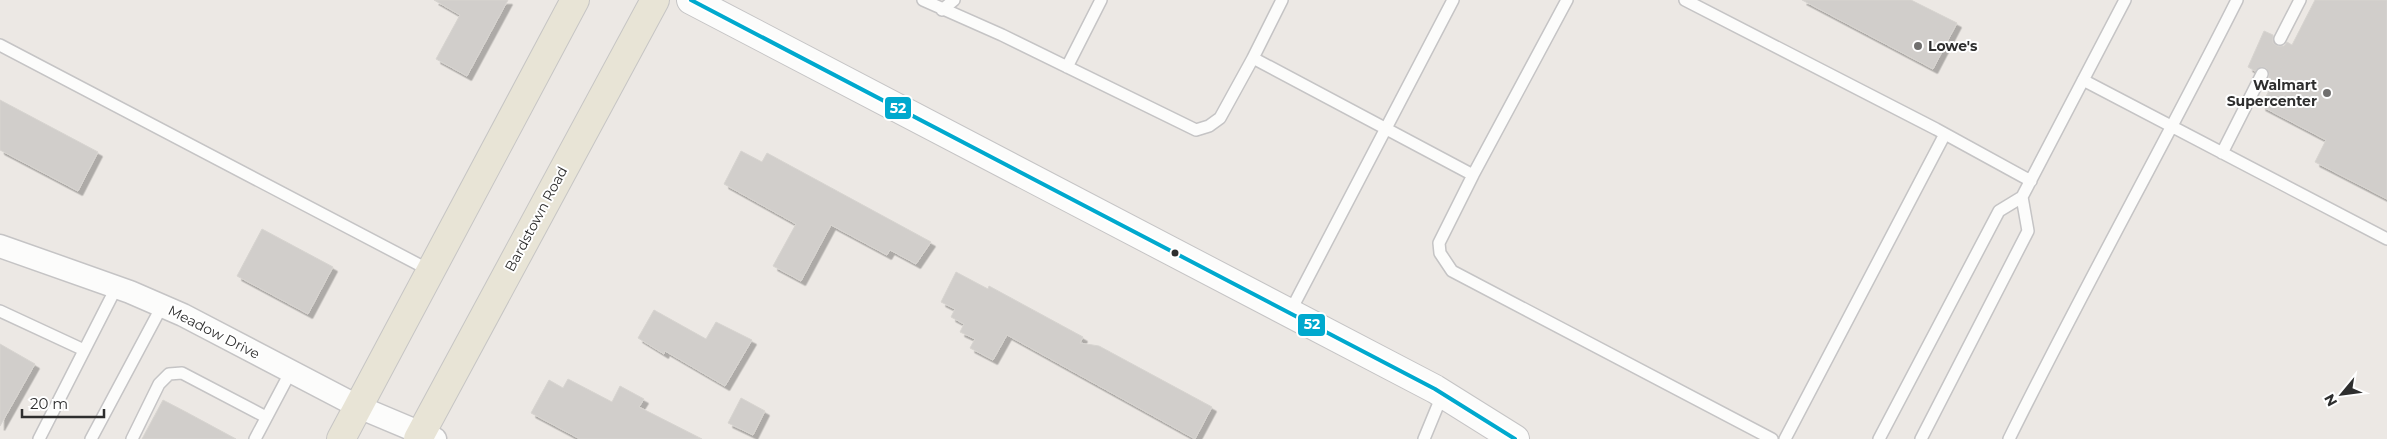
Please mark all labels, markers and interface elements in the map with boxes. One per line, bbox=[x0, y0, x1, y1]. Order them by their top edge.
place label: Lowe's bbox=[1928, 37, 1978, 55]
marker: Lowe's bbox=[1912, 40, 1924, 52]
place label: Walmart Supercenter bbox=[2227, 76, 2317, 110]
marker: Walmart Supercenter bbox=[2321, 87, 2333, 99]
line badge: 52 bbox=[884, 96, 912, 120]
text: 52 bbox=[890, 99, 906, 117]
street label: Bardstown Road bbox=[501, 163, 571, 275]
unlabelled marker bbox=[1170, 248, 1180, 258]
street label: Meadow Drive bbox=[165, 301, 263, 363]
line badge: 52 bbox=[1297, 313, 1326, 337]
text: 52 bbox=[1304, 315, 1320, 333]
north arrow bbox=[2317, 369, 2367, 419]
scale bar bbox=[22, 386, 105, 418]
text: N bbox=[2320, 391, 2341, 410]
text: 20 m bbox=[30, 394, 68, 413]

